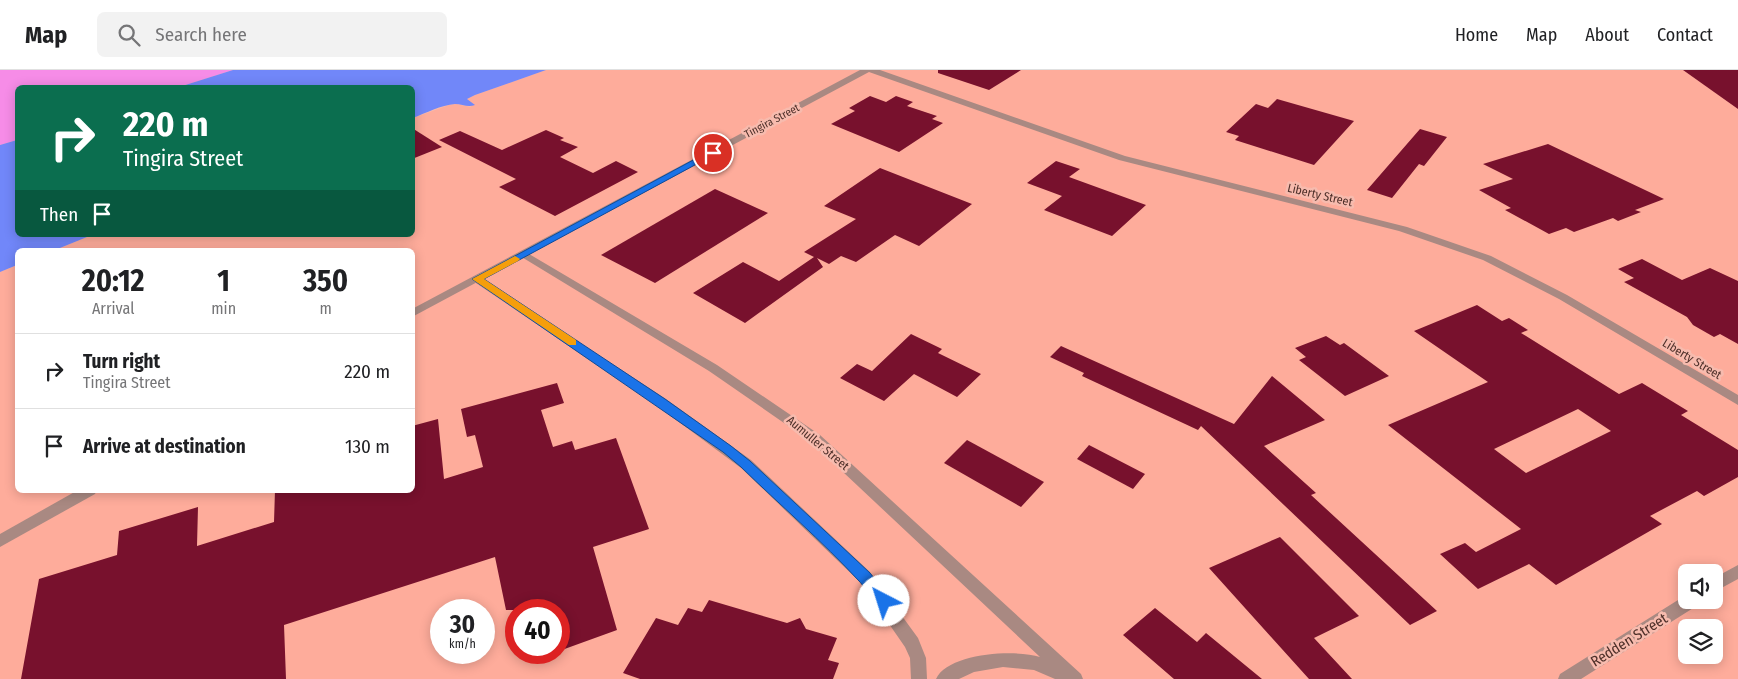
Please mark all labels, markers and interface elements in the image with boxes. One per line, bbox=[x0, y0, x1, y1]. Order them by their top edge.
search box bbox=[97, 12, 447, 57]
text: Map bbox=[25, 21, 67, 49]
icon: search bbox=[115, 21, 143, 49]
text: Search here bbox=[155, 23, 247, 46]
text: Home bbox=[1455, 24, 1498, 46]
text: Map bbox=[1526, 24, 1557, 46]
text: About bbox=[1585, 24, 1629, 46]
text: Contact bbox=[1657, 24, 1713, 46]
street label: Tingira Street bbox=[742, 101, 802, 141]
text: 220 m bbox=[123, 103, 209, 145]
icon: right bbox=[40, 105, 105, 170]
pin bbox=[692, 132, 734, 174]
icon: arrive bbox=[699, 139, 727, 167]
text: Tingira Street bbox=[123, 145, 243, 172]
street label: Liberty Street bbox=[1286, 181, 1354, 209]
icon: arrive bbox=[88, 200, 116, 228]
text: Then bbox=[40, 203, 78, 226]
text: 20:12 bbox=[82, 263, 145, 299]
text: 1 bbox=[217, 263, 230, 299]
text: 350 bbox=[303, 263, 348, 299]
text: Arrival bbox=[92, 299, 134, 318]
text: min bbox=[211, 299, 236, 318]
text: m bbox=[319, 299, 332, 318]
street label: Liberty Street bbox=[1660, 336, 1724, 382]
text: Turn right bbox=[83, 350, 160, 373]
icon: right bbox=[40, 357, 68, 385]
text: 220 m bbox=[344, 360, 390, 383]
text: Tingira Street bbox=[83, 373, 170, 392]
street label: Aumuller Street bbox=[784, 413, 852, 473]
icon: arrive bbox=[40, 432, 68, 460]
text: Arrive at destination bbox=[83, 435, 246, 458]
text: 130 m bbox=[345, 435, 390, 458]
map controls bbox=[1678, 564, 1723, 664]
button: sound bbox=[1678, 564, 1723, 609]
position arrow bbox=[857, 574, 909, 626]
speed limit sign: 40 bbox=[505, 599, 570, 664]
street label: Redden Street bbox=[1587, 609, 1671, 671]
text: 30 bbox=[450, 610, 475, 640]
button: layers bbox=[1678, 619, 1723, 664]
text: km/h bbox=[449, 637, 476, 651]

